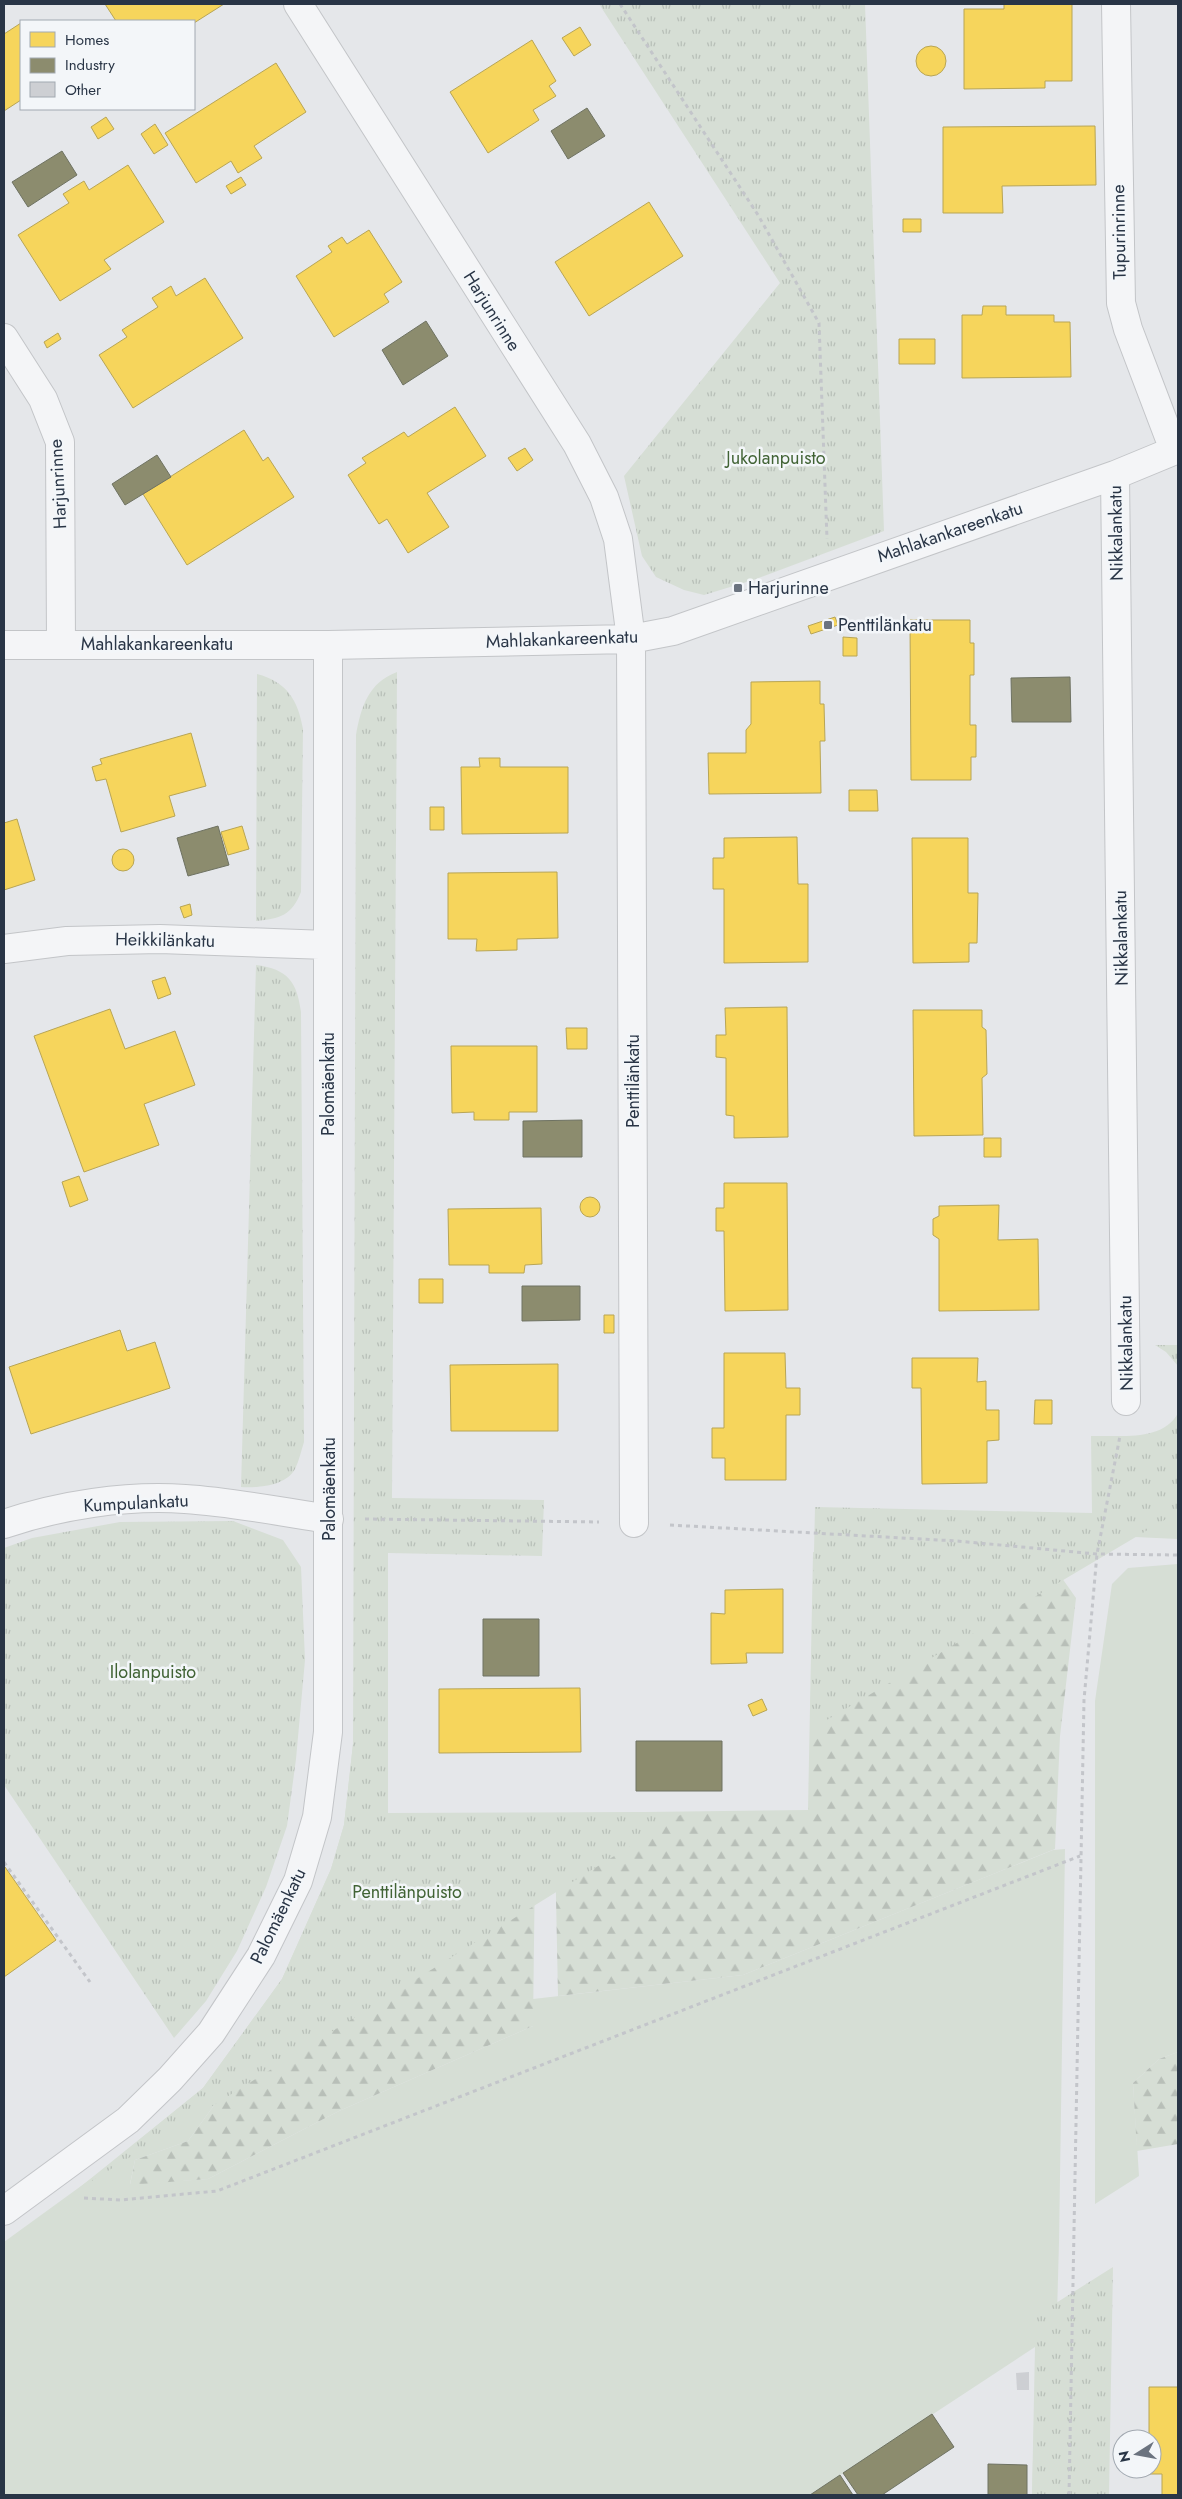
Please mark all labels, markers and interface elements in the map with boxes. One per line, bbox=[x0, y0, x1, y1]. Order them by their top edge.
legend bbox=[20, 20, 195, 110]
text: Homes bbox=[65, 29, 109, 51]
text: Industry bbox=[65, 54, 115, 76]
text: Other bbox=[65, 79, 102, 101]
street label: Tupurinrinne bbox=[1105, 184, 1133, 280]
street label: Harjunrinne bbox=[457, 266, 527, 356]
street label: Harjunrinne bbox=[43, 438, 73, 530]
park label: Jukolanpuisto bbox=[724, 445, 826, 471]
street label: Nikkalankatu bbox=[1102, 485, 1130, 581]
street label: Mahlakankareenkatu bbox=[874, 495, 1026, 569]
place label: Harjurinne bbox=[748, 575, 829, 601]
marker: Harjurinne bbox=[732, 582, 744, 594]
place label: Penttilänkatu bbox=[838, 612, 932, 638]
marker: Penttilänkatu bbox=[822, 619, 834, 631]
street label: Mahlakankareenkatu bbox=[485, 623, 639, 655]
street label: Mahlakankareenkatu bbox=[81, 631, 233, 657]
street label: Nikkalankatu bbox=[1107, 890, 1135, 986]
street label: Heikkilänkatu bbox=[115, 926, 215, 954]
street label: Palomäenkatu bbox=[315, 1032, 341, 1136]
street label: Penttilänkatu bbox=[620, 1034, 646, 1128]
street label: Nikkalankatu bbox=[1112, 1295, 1140, 1391]
street label: Palomäenkatu bbox=[316, 1437, 342, 1541]
street label: Kumpulankatu bbox=[83, 1487, 189, 1519]
park label: Ilolanpuisto bbox=[110, 1659, 196, 1685]
street label: Palomäenkatu bbox=[244, 1864, 312, 1968]
park label: Penttilänpuisto bbox=[352, 1879, 462, 1905]
north arrow bbox=[1112, 2429, 1162, 2479]
text: N bbox=[1113, 2449, 1135, 2464]

